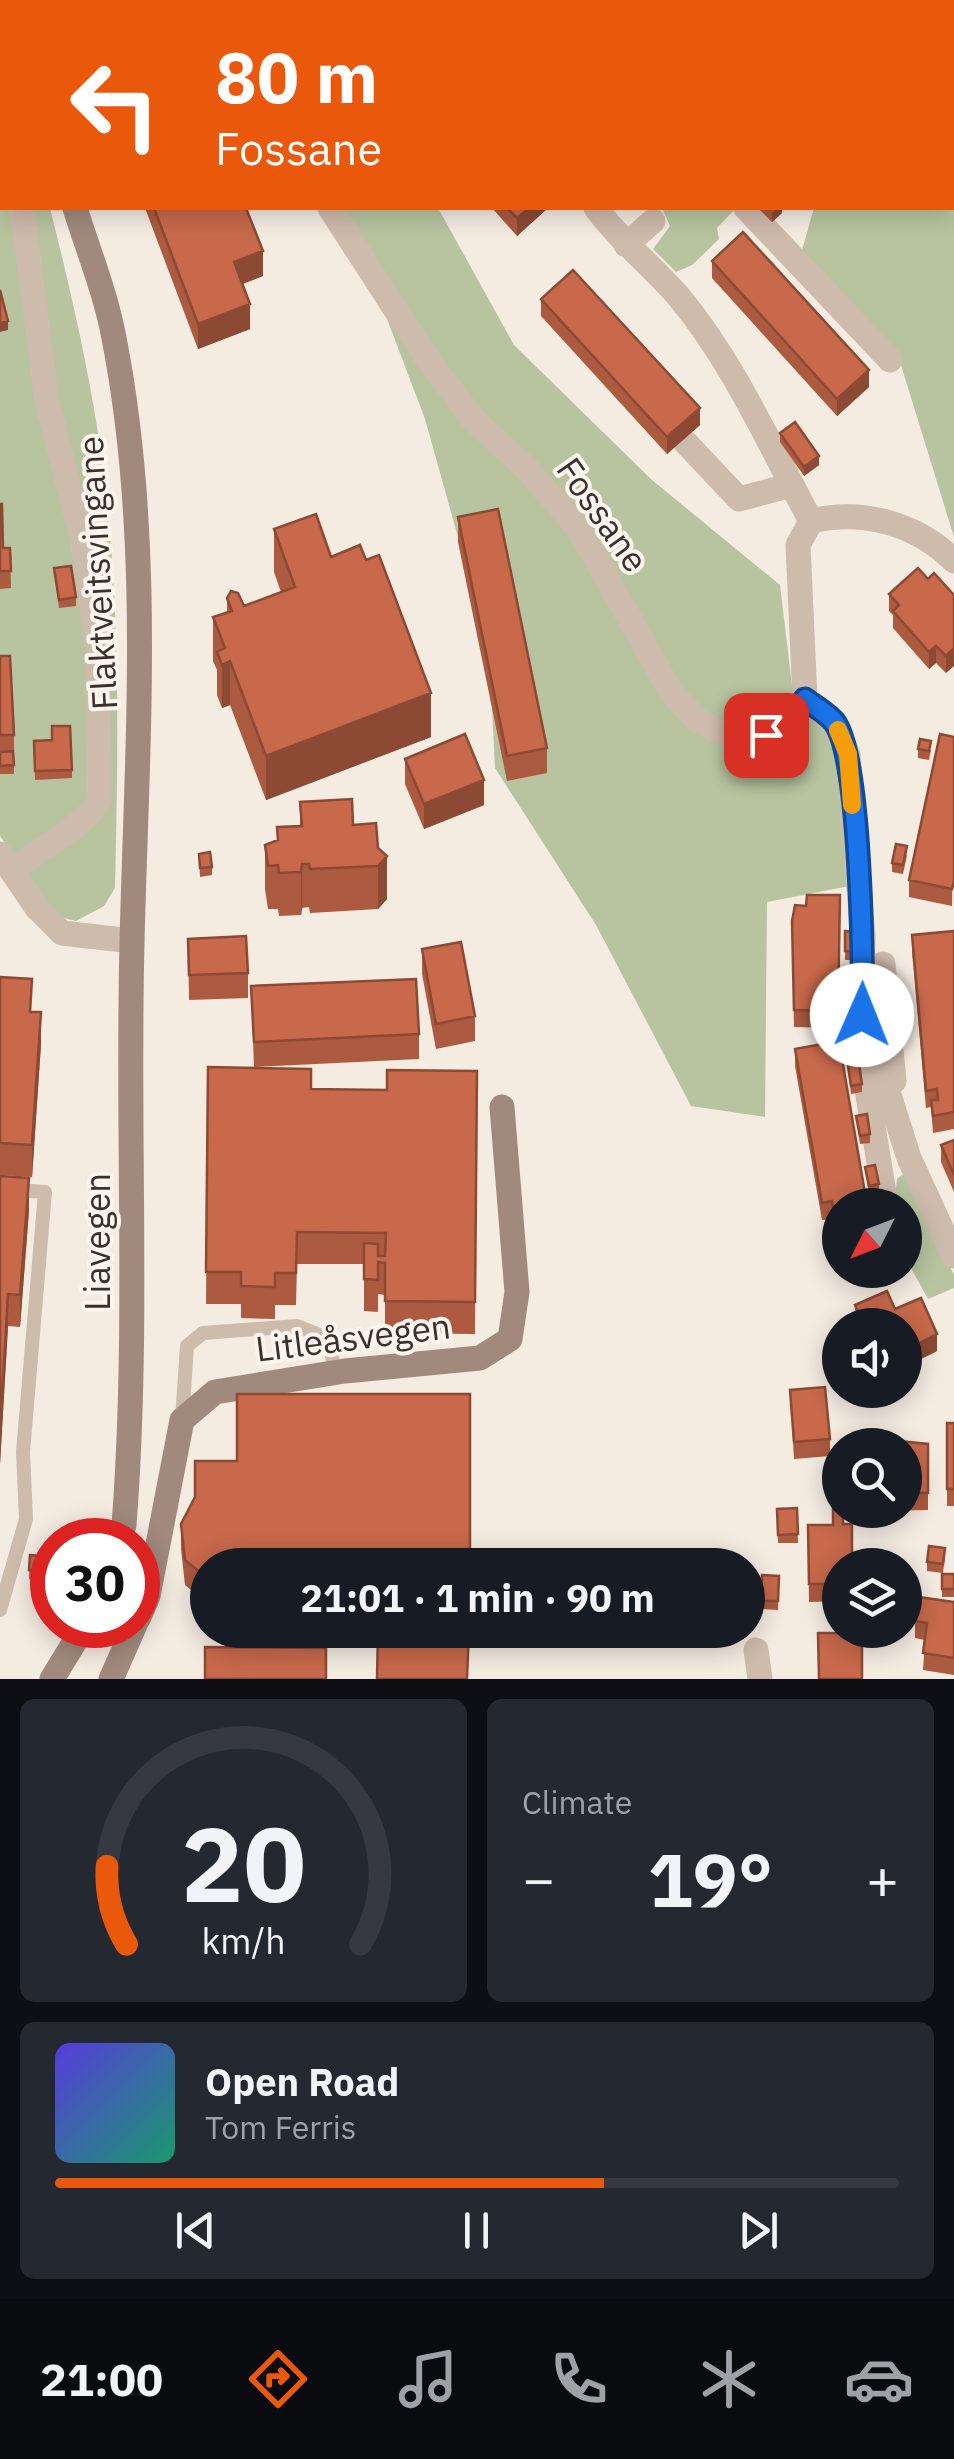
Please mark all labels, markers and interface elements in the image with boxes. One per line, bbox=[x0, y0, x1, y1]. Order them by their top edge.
text: 80 m bbox=[215, 31, 378, 122]
icon: left bbox=[50, 40, 180, 170]
text: Fossane bbox=[215, 119, 382, 177]
street label: Flaktveitsvingane bbox=[67, 435, 127, 711]
street label: Fossane bbox=[547, 448, 659, 581]
pin bbox=[724, 693, 809, 778]
icon: arrive bbox=[739, 708, 794, 763]
position arrow bbox=[810, 963, 914, 1067]
street label: Liavegen bbox=[74, 1173, 120, 1311]
north arrow bbox=[822, 1188, 922, 1288]
map controls bbox=[822, 1188, 922, 1648]
street label: Litleåsvegen bbox=[253, 1302, 453, 1372]
button: sound bbox=[822, 1308, 922, 1408]
button: search bbox=[822, 1428, 922, 1528]
speed limit sign: 30 bbox=[30, 1518, 160, 1648]
button: layers bbox=[822, 1548, 922, 1648]
text: 21:01 · 1 min · 90 m bbox=[300, 1573, 655, 1622]
text: Climate bbox=[522, 1781, 632, 1823]
text: 20 bbox=[181, 1795, 306, 1931]
text: 19° bbox=[648, 1830, 773, 1928]
text: − bbox=[522, 1843, 555, 1914]
text: + bbox=[866, 1843, 899, 1914]
text: km/h bbox=[201, 1917, 286, 1964]
text: Open Road bbox=[205, 2057, 399, 2106]
text: Tom Ferris bbox=[205, 2106, 356, 2148]
icon: previous bbox=[168, 2203, 223, 2258]
icon: pause bbox=[449, 2203, 504, 2258]
icon: next bbox=[731, 2203, 786, 2258]
icon: directions bbox=[243, 2344, 313, 2414]
icon: music bbox=[393, 2344, 463, 2414]
icon: phone bbox=[544, 2344, 614, 2414]
icon: climate bbox=[694, 2344, 764, 2414]
icon: car bbox=[844, 2344, 914, 2414]
text: 21:00 bbox=[40, 2350, 163, 2408]

